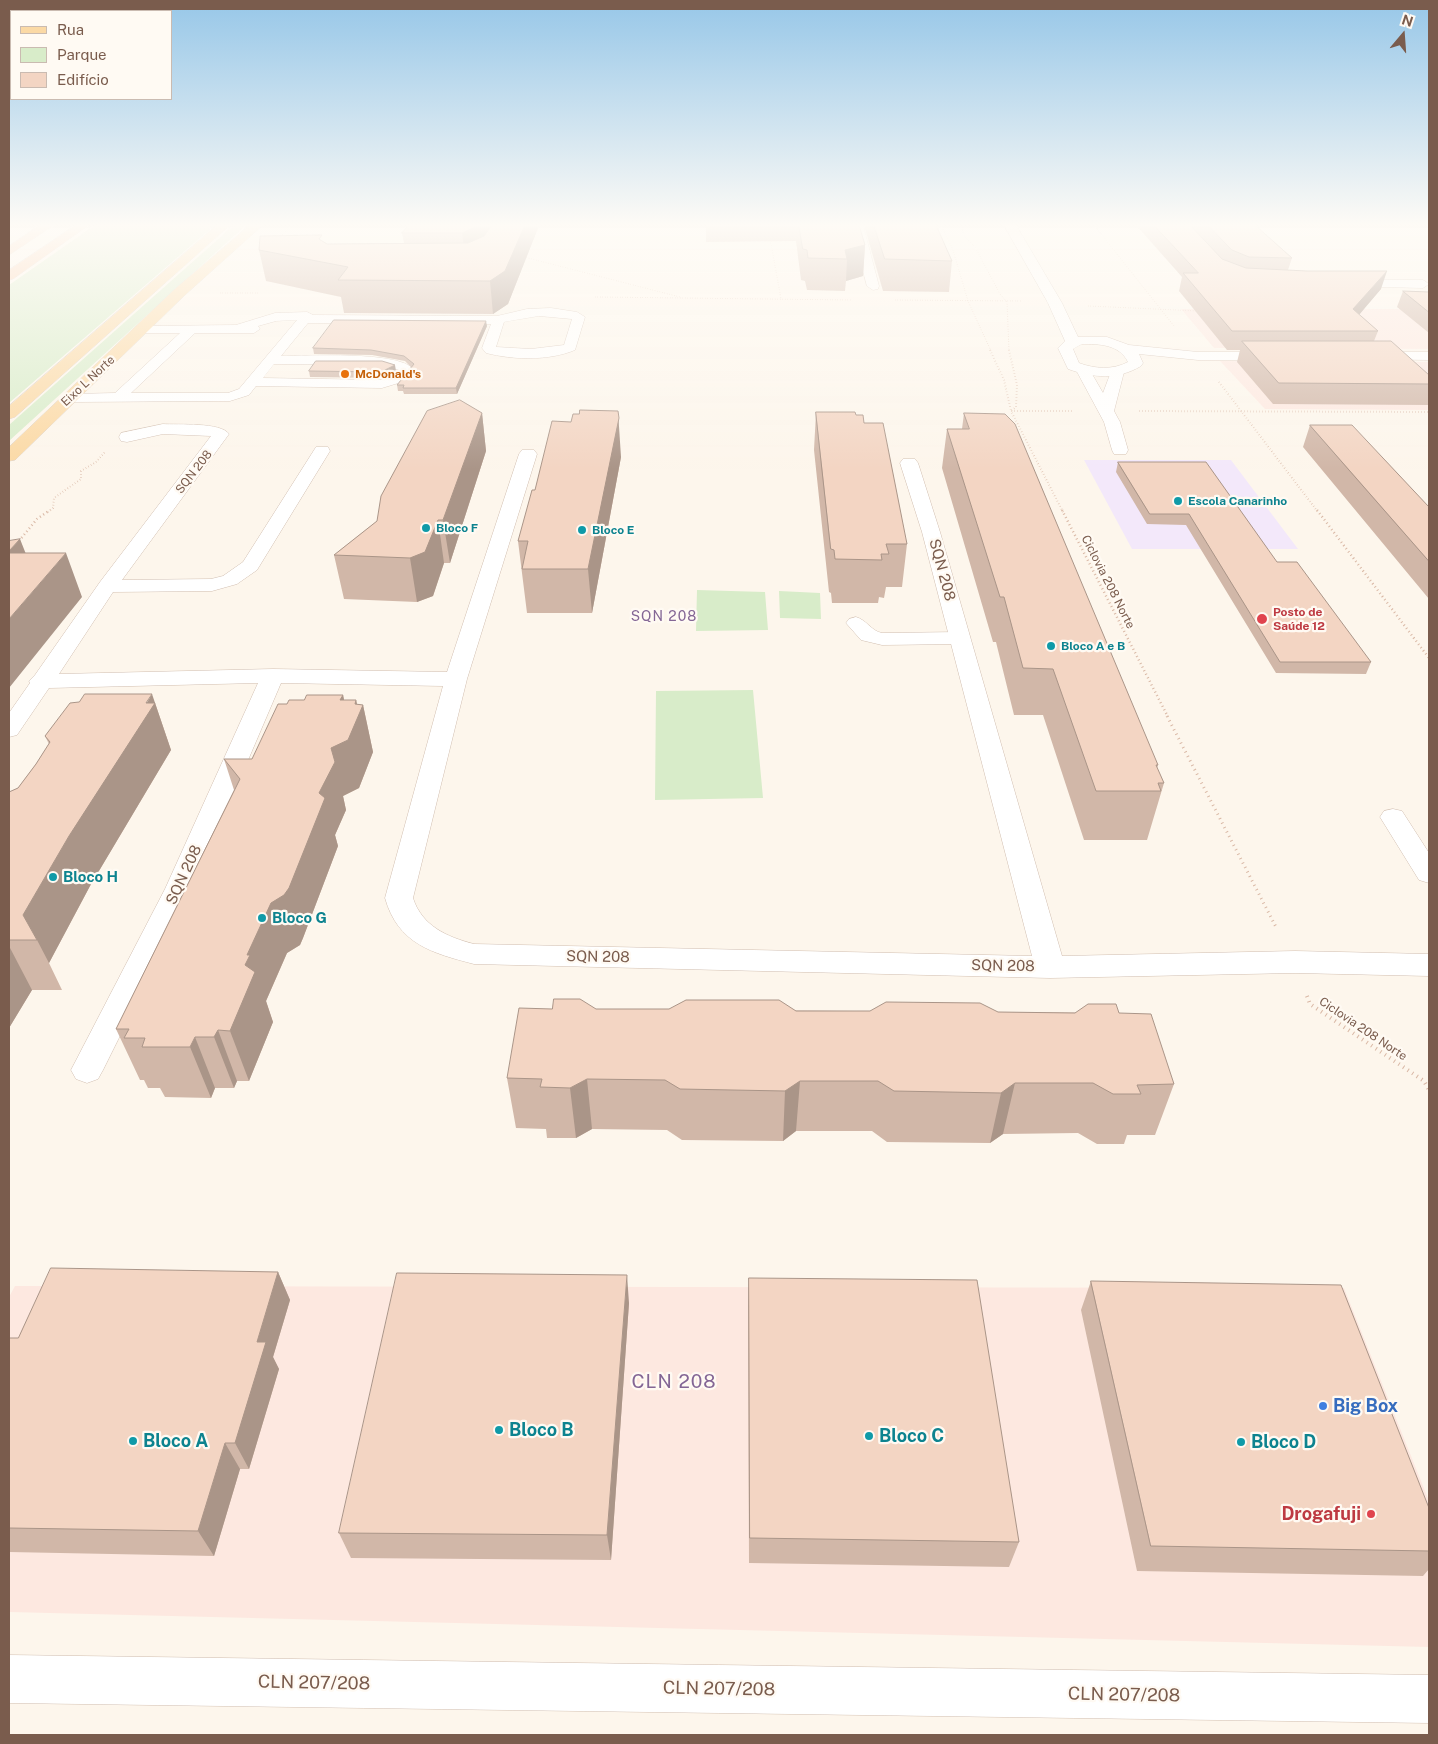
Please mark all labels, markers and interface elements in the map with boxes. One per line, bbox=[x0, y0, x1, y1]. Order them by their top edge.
legend bbox=[10, 10, 172, 100]
north arrow bbox=[1378, 10, 1428, 60]
text: N bbox=[1400, 11, 1415, 30]
text: Rua bbox=[57, 21, 84, 38]
text: Parque bbox=[57, 46, 107, 63]
text: Edifício bbox=[57, 71, 109, 88]
street label: Eixo L Norte bbox=[58, 353, 118, 409]
place label: McDonald's bbox=[355, 367, 421, 381]
marker: McDonald's bbox=[339, 368, 351, 380]
street label: SQN 208 bbox=[173, 447, 215, 497]
place label: Escola Canarinho bbox=[1188, 494, 1287, 508]
marker: Escola Canarinho bbox=[1172, 495, 1184, 507]
place label: Bloco F bbox=[436, 521, 478, 535]
marker: Bloco F bbox=[420, 522, 432, 534]
place label: Bloco E bbox=[592, 523, 634, 537]
marker: Bloco E bbox=[576, 524, 588, 536]
street label: Ciclovia 208 Norte bbox=[1078, 533, 1138, 631]
street label: SQN 208 bbox=[925, 537, 959, 603]
place label: Posto de Saúde 12 bbox=[1273, 605, 1325, 633]
district label: SQN 208 bbox=[630, 609, 698, 625]
marker: Posto de Saúde 12 bbox=[1255, 612, 1269, 626]
place label: Bloco A e B bbox=[1061, 639, 1125, 653]
marker: Bloco A e B bbox=[1045, 640, 1057, 652]
street label: SQN 208 bbox=[162, 842, 206, 908]
place label: Bloco H bbox=[63, 868, 118, 886]
marker: Bloco H bbox=[47, 871, 59, 883]
place label: Bloco G bbox=[272, 909, 327, 927]
marker: Bloco G bbox=[256, 912, 268, 924]
street label: SQN 208 bbox=[566, 947, 630, 967]
street label: SQN 208 bbox=[971, 956, 1035, 976]
street label: Ciclovia 208 Norte bbox=[1316, 994, 1410, 1064]
district label: CLN 208 bbox=[631, 1371, 717, 1393]
place label: Big Box bbox=[1333, 1395, 1398, 1417]
marker: Big Box bbox=[1317, 1400, 1329, 1412]
place label: Bloco B bbox=[509, 1419, 574, 1441]
marker: Bloco B bbox=[493, 1424, 505, 1436]
place label: Bloco C bbox=[879, 1425, 944, 1447]
place label: Bloco A bbox=[143, 1430, 208, 1452]
marker: Bloco C bbox=[863, 1430, 875, 1442]
place label: Bloco D bbox=[1251, 1431, 1316, 1453]
marker: Bloco A bbox=[127, 1435, 139, 1447]
marker: Bloco D bbox=[1235, 1436, 1247, 1448]
place label: Drogafuji bbox=[1281, 1503, 1361, 1525]
marker: Drogafuji bbox=[1365, 1508, 1377, 1520]
street label: CLN 207/208 bbox=[258, 1671, 370, 1695]
street label: CLN 207/208 bbox=[663, 1677, 775, 1701]
street label: CLN 207/208 bbox=[1068, 1683, 1180, 1707]

